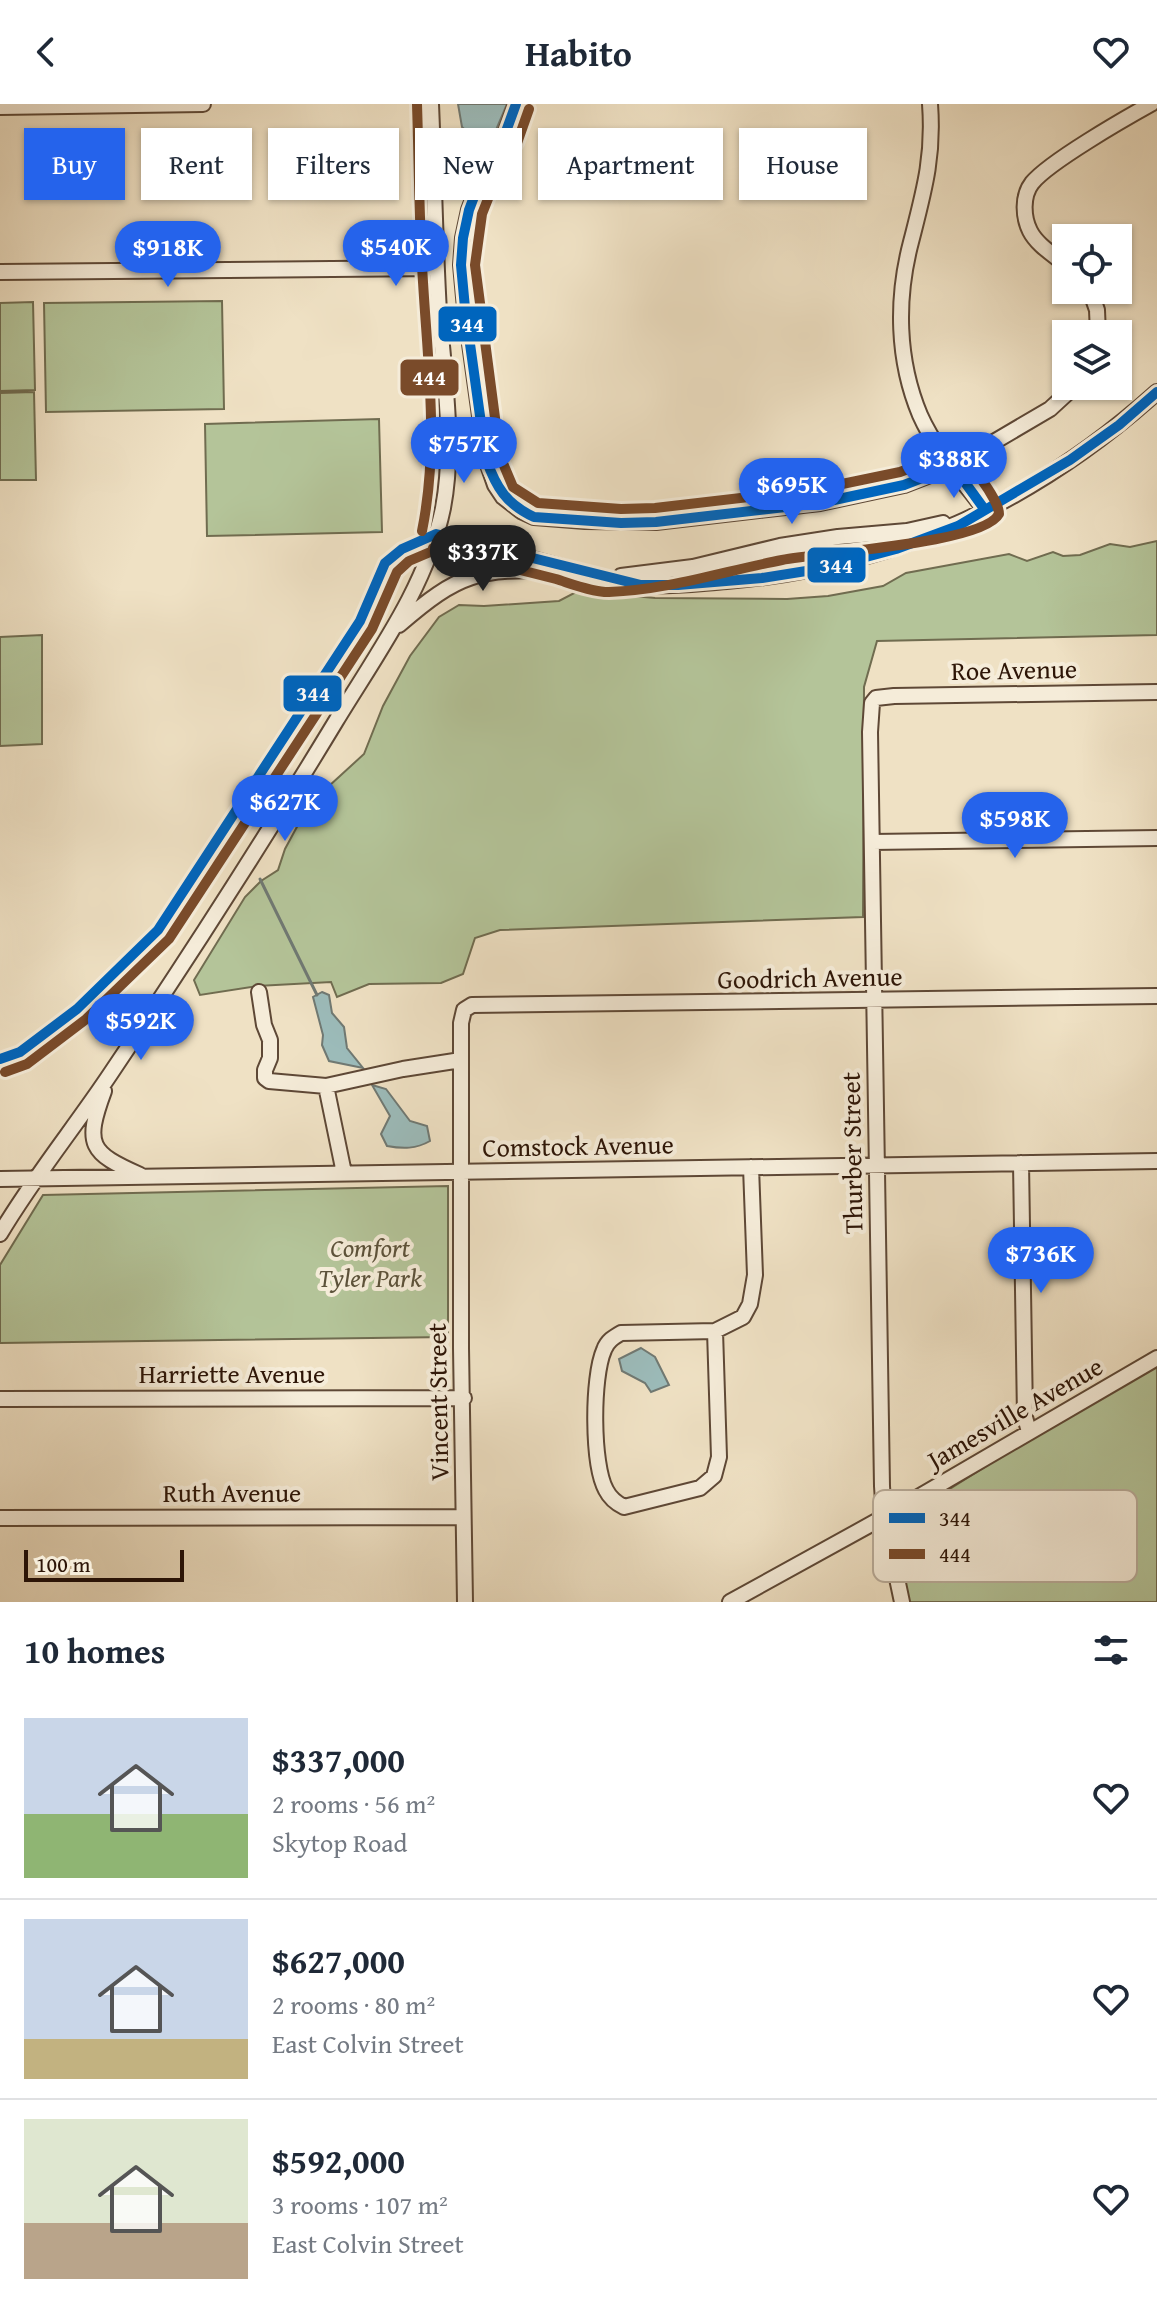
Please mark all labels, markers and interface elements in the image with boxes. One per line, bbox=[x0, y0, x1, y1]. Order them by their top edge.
text: Habito bbox=[525, 26, 632, 79]
icon: back bbox=[24, 30, 68, 74]
icon: heart bbox=[1089, 30, 1133, 74]
chip: Buy bbox=[24, 128, 125, 200]
chip: Rent bbox=[141, 128, 252, 200]
chip: Filters bbox=[268, 128, 399, 200]
chip: New bbox=[415, 128, 522, 200]
chip: Apartment bbox=[538, 128, 723, 200]
chip: House bbox=[739, 128, 867, 200]
pin: $540K bbox=[340, 220, 452, 288]
pin: $918K bbox=[112, 221, 224, 289]
map controls bbox=[1052, 224, 1132, 400]
button: locate bbox=[1052, 224, 1132, 304]
text: $540K bbox=[361, 226, 431, 265]
text: $918K bbox=[133, 227, 203, 266]
line badge: 344 bbox=[437, 305, 498, 343]
text: 344 bbox=[450, 308, 484, 340]
button: layers bbox=[1052, 320, 1132, 400]
line badge: 444 bbox=[399, 358, 460, 397]
text: 444 bbox=[412, 361, 446, 393]
pin: $757K bbox=[408, 417, 520, 485]
text: $757K bbox=[429, 423, 499, 462]
pin: $388K bbox=[898, 432, 1010, 500]
text: $388K bbox=[919, 438, 989, 477]
pin: $695K bbox=[736, 458, 848, 526]
text: $695K bbox=[757, 464, 827, 503]
pin: $337K bbox=[427, 525, 539, 593]
text: $337K bbox=[448, 531, 518, 570]
line badge: 344 bbox=[806, 546, 867, 584]
text: 344 bbox=[819, 549, 853, 581]
street label: Roe Avenue bbox=[951, 649, 1077, 690]
line badge: 344 bbox=[282, 674, 343, 713]
text: 344 bbox=[296, 677, 330, 709]
pin: $627K bbox=[229, 775, 341, 843]
text: $627K bbox=[250, 781, 320, 820]
pin: $598K bbox=[959, 792, 1071, 860]
text: $598K bbox=[980, 798, 1050, 837]
street label: Goodrich Avenue bbox=[717, 956, 903, 999]
pin: $592K bbox=[85, 994, 197, 1062]
text: $592K bbox=[106, 1000, 176, 1039]
street label: Thurber Street bbox=[831, 1072, 872, 1234]
street label: Comstock Avenue bbox=[482, 1124, 674, 1167]
pin: $736K bbox=[985, 1227, 1097, 1295]
park label: Comfort Tyler Park bbox=[318, 1228, 422, 1297]
text: $736K bbox=[1006, 1233, 1076, 1272]
street label: Vincent Street bbox=[417, 1323, 458, 1481]
street label: Jamesville Avenue bbox=[917, 1346, 1110, 1480]
street label: Harriette Avenue bbox=[139, 1354, 325, 1393]
street label: Ruth Avenue bbox=[163, 1473, 301, 1512]
legend bbox=[873, 1490, 1137, 1582]
text: 344 bbox=[939, 1502, 971, 1534]
text: 444 bbox=[939, 1538, 971, 1570]
scale bar bbox=[24, 1546, 184, 1582]
text: 100 m bbox=[36, 1548, 91, 1580]
text: 10 homes bbox=[24, 1626, 165, 1675]
icon: filters bbox=[1089, 1628, 1133, 1672]
text: $337,000 bbox=[272, 1735, 405, 1784]
icon: home bbox=[88, 1750, 184, 1846]
icon: heart bbox=[1089, 1776, 1133, 1820]
text: 2 rooms · 56 m² bbox=[272, 1784, 435, 1823]
text: Skytop Road bbox=[272, 1823, 407, 1862]
text: $627,000 bbox=[272, 1936, 405, 1985]
icon: home bbox=[88, 1951, 184, 2047]
icon: heart bbox=[1089, 1977, 1133, 2021]
text: 2 rooms · 80 m² bbox=[272, 1985, 435, 2024]
text: East Colvin Street bbox=[272, 2024, 464, 2063]
text: $592,000 bbox=[272, 2136, 405, 2185]
icon: home bbox=[88, 2151, 184, 2247]
icon: heart bbox=[1089, 2177, 1133, 2221]
text: 3 rooms · 107 m² bbox=[272, 2185, 448, 2224]
text: East Colvin Street bbox=[272, 2224, 464, 2263]

